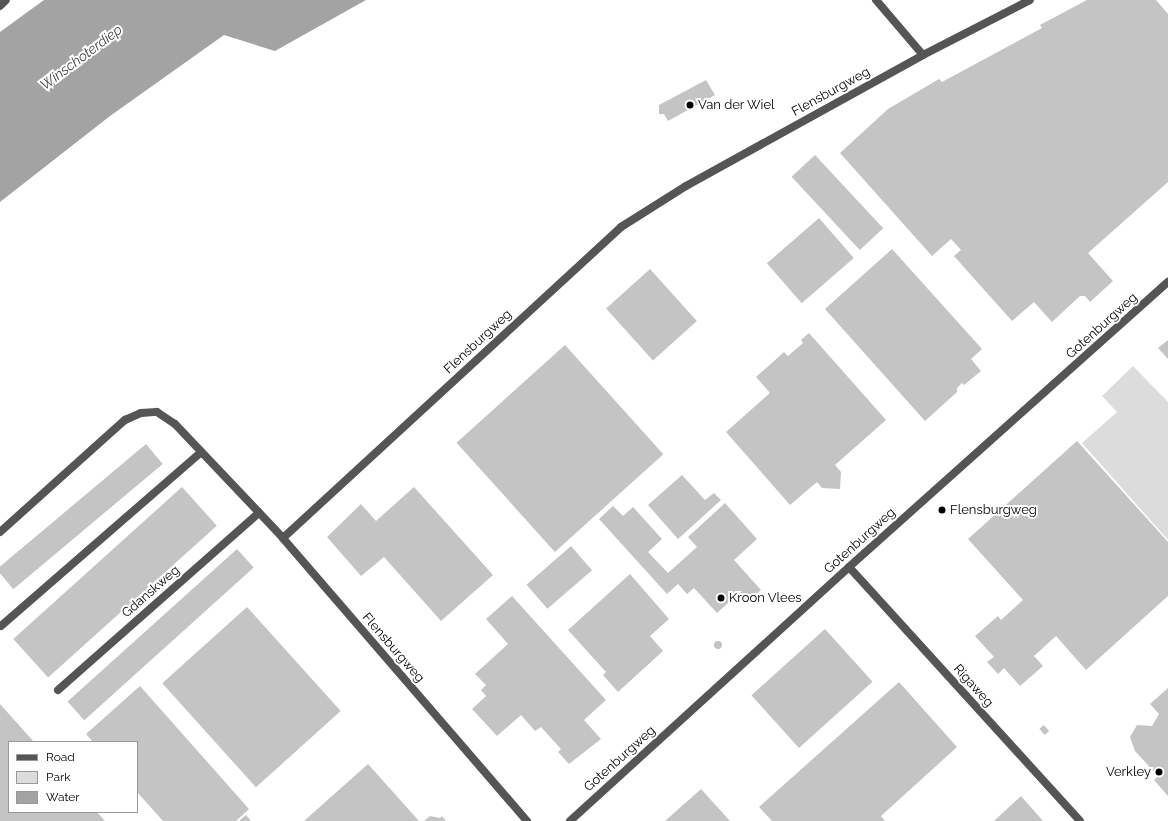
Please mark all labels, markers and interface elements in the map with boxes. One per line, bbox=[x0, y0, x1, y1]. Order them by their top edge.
water label: Winschoterdiep bbox=[37, 21, 125, 93]
street label: Flensburgweg bbox=[789, 64, 873, 120]
place label: Van der Wiel bbox=[698, 97, 775, 113]
marker: Van der Wiel bbox=[685, 100, 695, 110]
street label: Gotenburgweg bbox=[1063, 290, 1141, 362]
street label: Flensburgweg bbox=[441, 307, 515, 377]
place label: Flensburgweg bbox=[950, 502, 1037, 518]
street label: Gotenburgweg bbox=[821, 505, 899, 577]
marker: Flensburgweg bbox=[937, 505, 947, 515]
street label: Gdanskweg bbox=[119, 563, 183, 621]
place label: Kroon Vlees bbox=[729, 590, 802, 606]
marker: Kroon Vlees bbox=[716, 593, 726, 603]
street label: Flensburgweg bbox=[359, 610, 427, 686]
street label: Rigaweg bbox=[950, 661, 996, 711]
street label: Gotenburgweg bbox=[581, 723, 659, 795]
legend bbox=[8, 741, 138, 813]
text: Road bbox=[46, 750, 75, 764]
place label: Verkley bbox=[1106, 764, 1151, 780]
marker: Verkley bbox=[1154, 767, 1164, 777]
text: Park bbox=[46, 770, 71, 784]
text: Water bbox=[46, 790, 80, 804]

